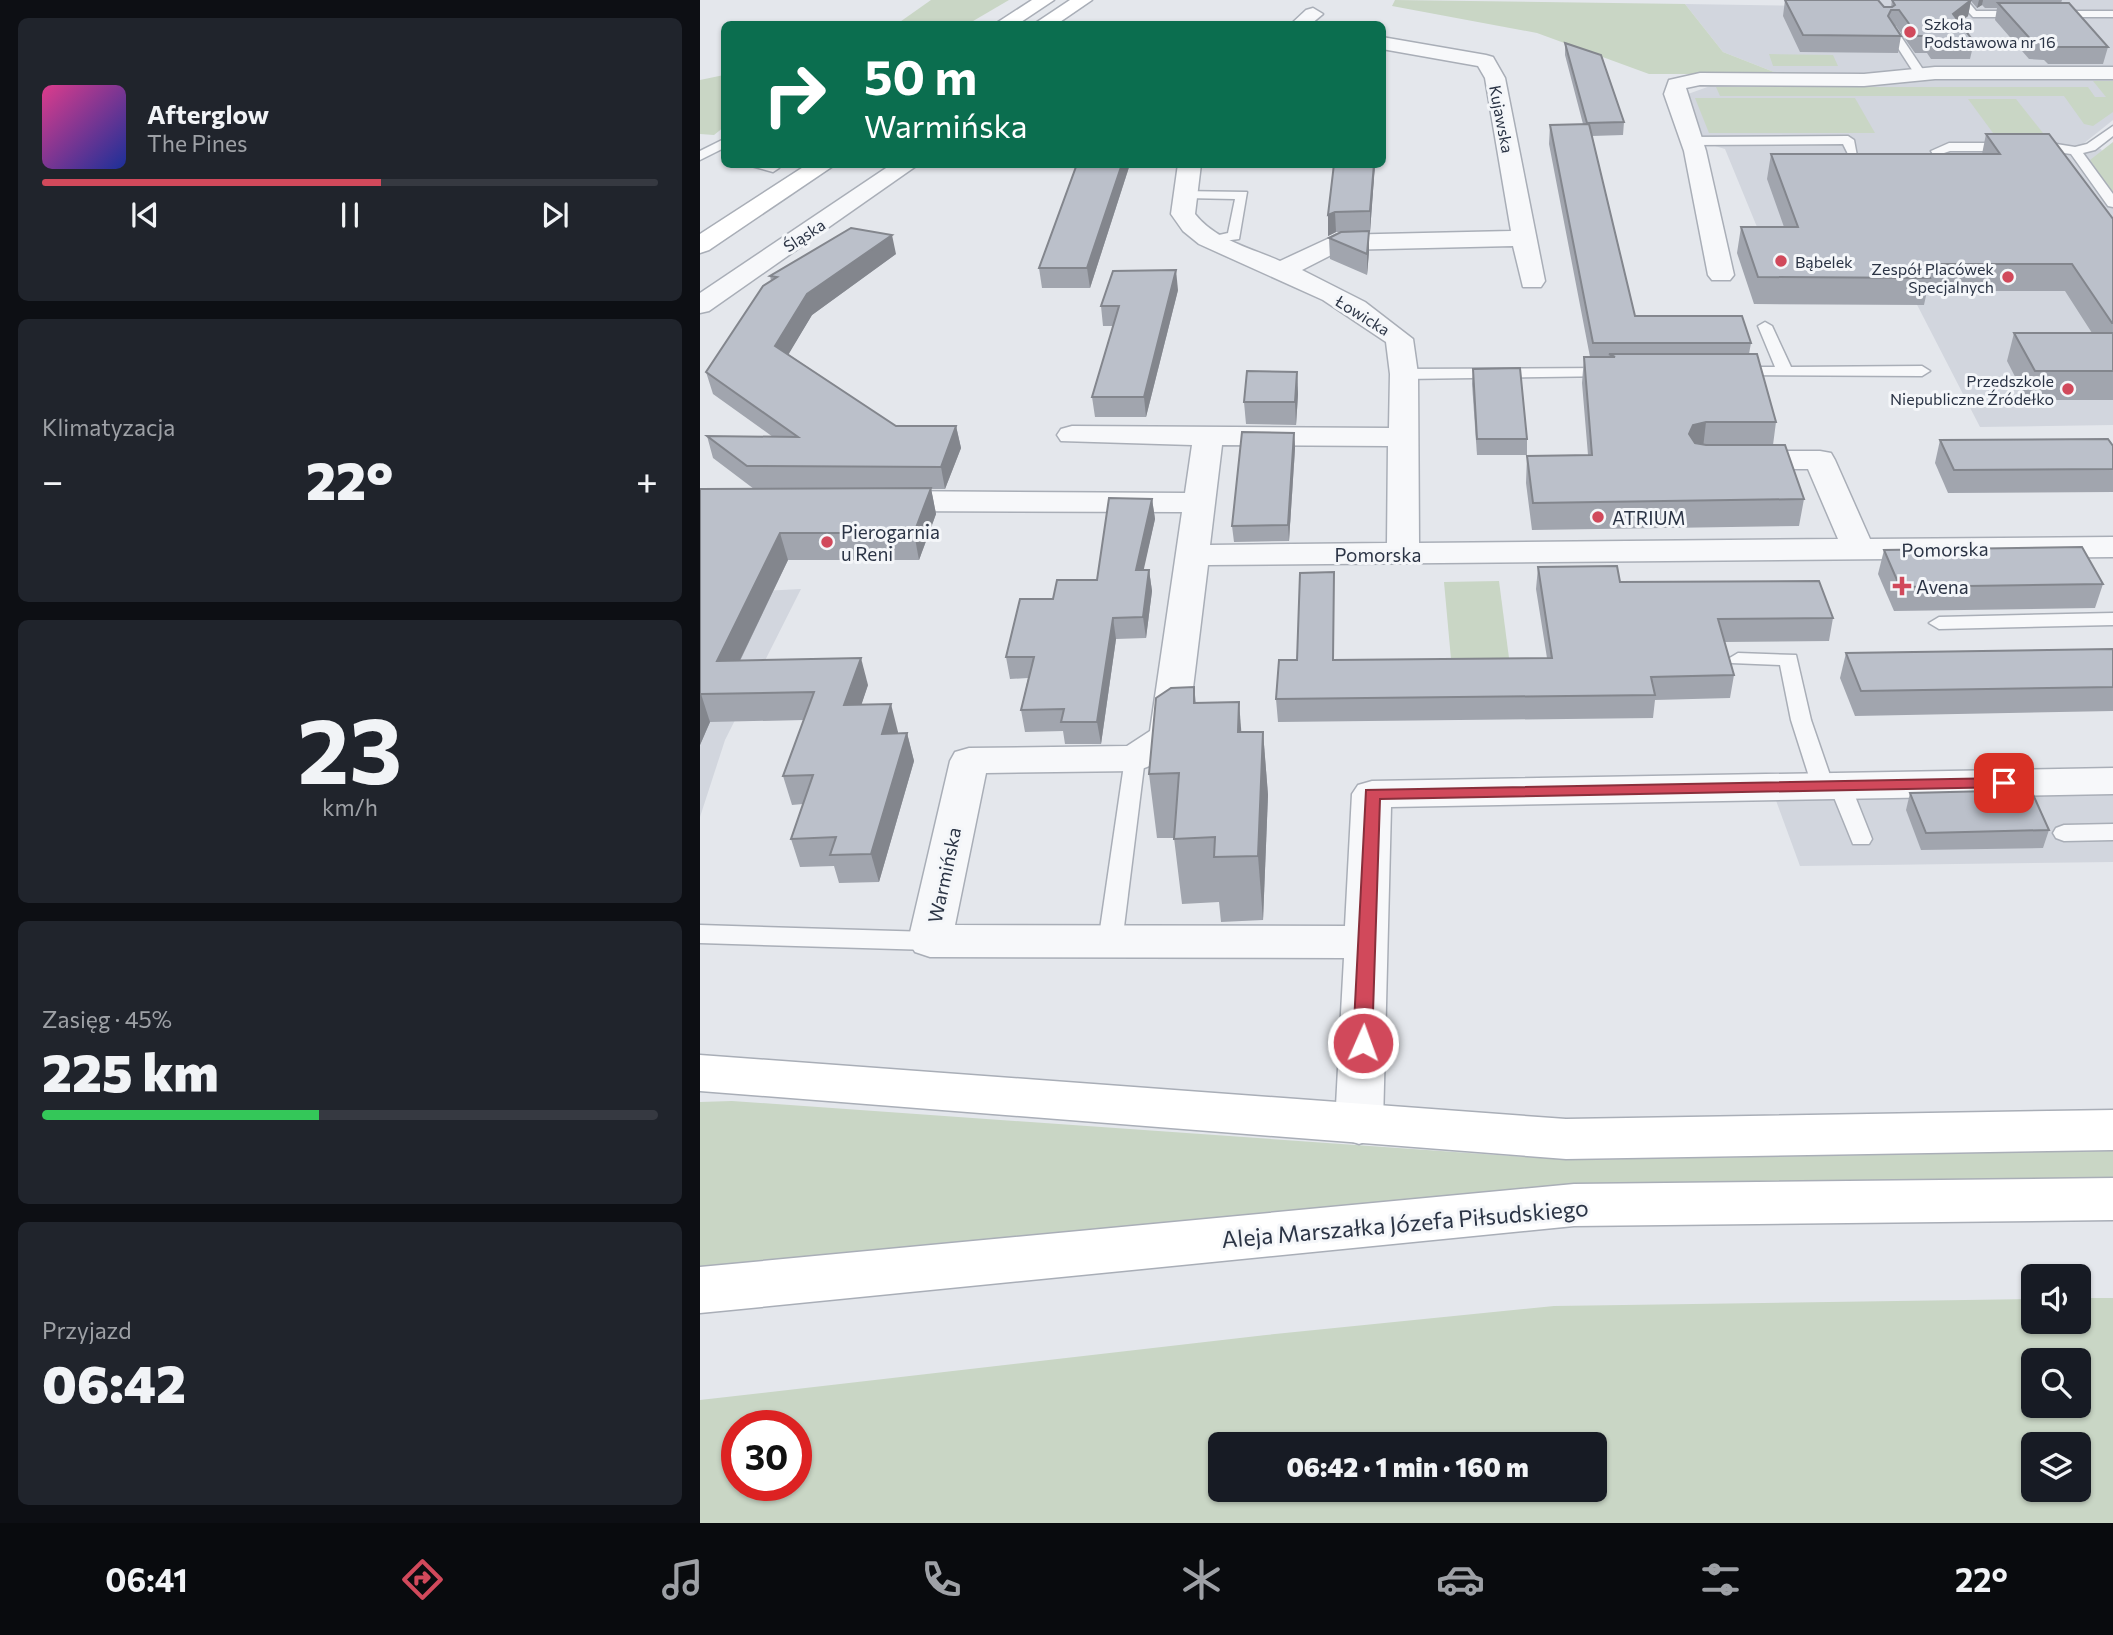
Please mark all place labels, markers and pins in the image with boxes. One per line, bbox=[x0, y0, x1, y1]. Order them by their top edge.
place label: Szkoła Podstawowa nr 16 bbox=[1924, 14, 2056, 51]
marker: Szkoła Podstawowa nr 16 bbox=[1902, 24, 1918, 40]
place label: Bąbelek bbox=[1795, 252, 1853, 271]
marker: Bąbelek bbox=[1773, 253, 1789, 269]
place label: Zespół Placówek Specjalnych bbox=[1871, 259, 1994, 296]
marker: Zespół Placówek Specjalnych bbox=[2000, 269, 2016, 285]
place label: Przedszkole Niepubliczne Źródełko bbox=[1890, 371, 2054, 408]
marker: Przedszkole Niepubliczne Źródełko bbox=[2060, 381, 2076, 397]
place label: ATRIUM bbox=[1612, 506, 1686, 529]
marker: ATRIUM bbox=[1590, 509, 1606, 525]
place label: Pierogarnia u Reni bbox=[841, 520, 940, 565]
marker: Pierogarnia u Reni bbox=[819, 534, 835, 550]
place label: Avena bbox=[1916, 575, 1969, 598]
marker: Avena bbox=[1894, 578, 1910, 594]
pin bbox=[1974, 753, 2034, 813]

